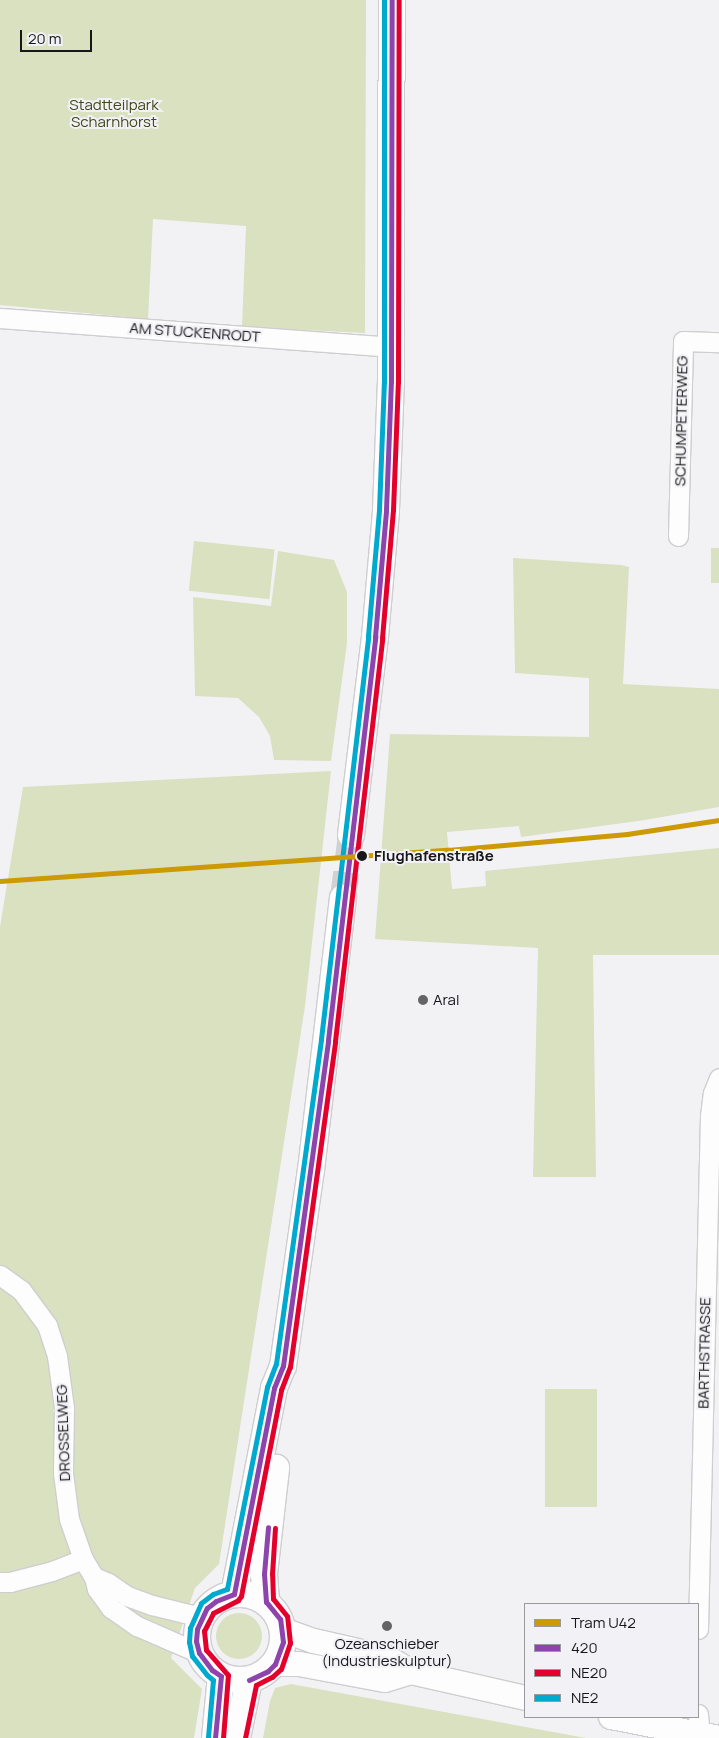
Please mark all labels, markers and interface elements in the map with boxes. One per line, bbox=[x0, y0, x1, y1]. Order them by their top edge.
scale bar bbox=[22, 20, 95, 52]
text: 20 m bbox=[28, 28, 61, 49]
park label: Stadtteilpark Scharnhorst bbox=[69, 95, 159, 130]
street label: AM STUCKENRODT bbox=[129, 318, 261, 346]
street label: SCHUMPETERWEG bbox=[671, 356, 691, 486]
place label: Flughafenstraße bbox=[374, 847, 494, 865]
marker: Flughafenstraße bbox=[354, 848, 370, 864]
place label: Aral bbox=[433, 991, 459, 1009]
marker: Aral bbox=[417, 994, 429, 1006]
street label: BARTHSTRASSE bbox=[694, 1297, 714, 1409]
street label: DROSSELWEG bbox=[52, 1384, 74, 1482]
legend bbox=[524, 1603, 699, 1718]
text: Tram U42 bbox=[571, 1612, 636, 1633]
marker: Ozeanschieber (Industrieskulptur) bbox=[381, 1620, 393, 1632]
place label: Ozeanschieber (Industrieskulptur) bbox=[321, 1634, 453, 1669]
text: 420 bbox=[571, 1637, 598, 1658]
text: NE20 bbox=[571, 1662, 608, 1683]
text: NE2 bbox=[571, 1687, 598, 1708]

